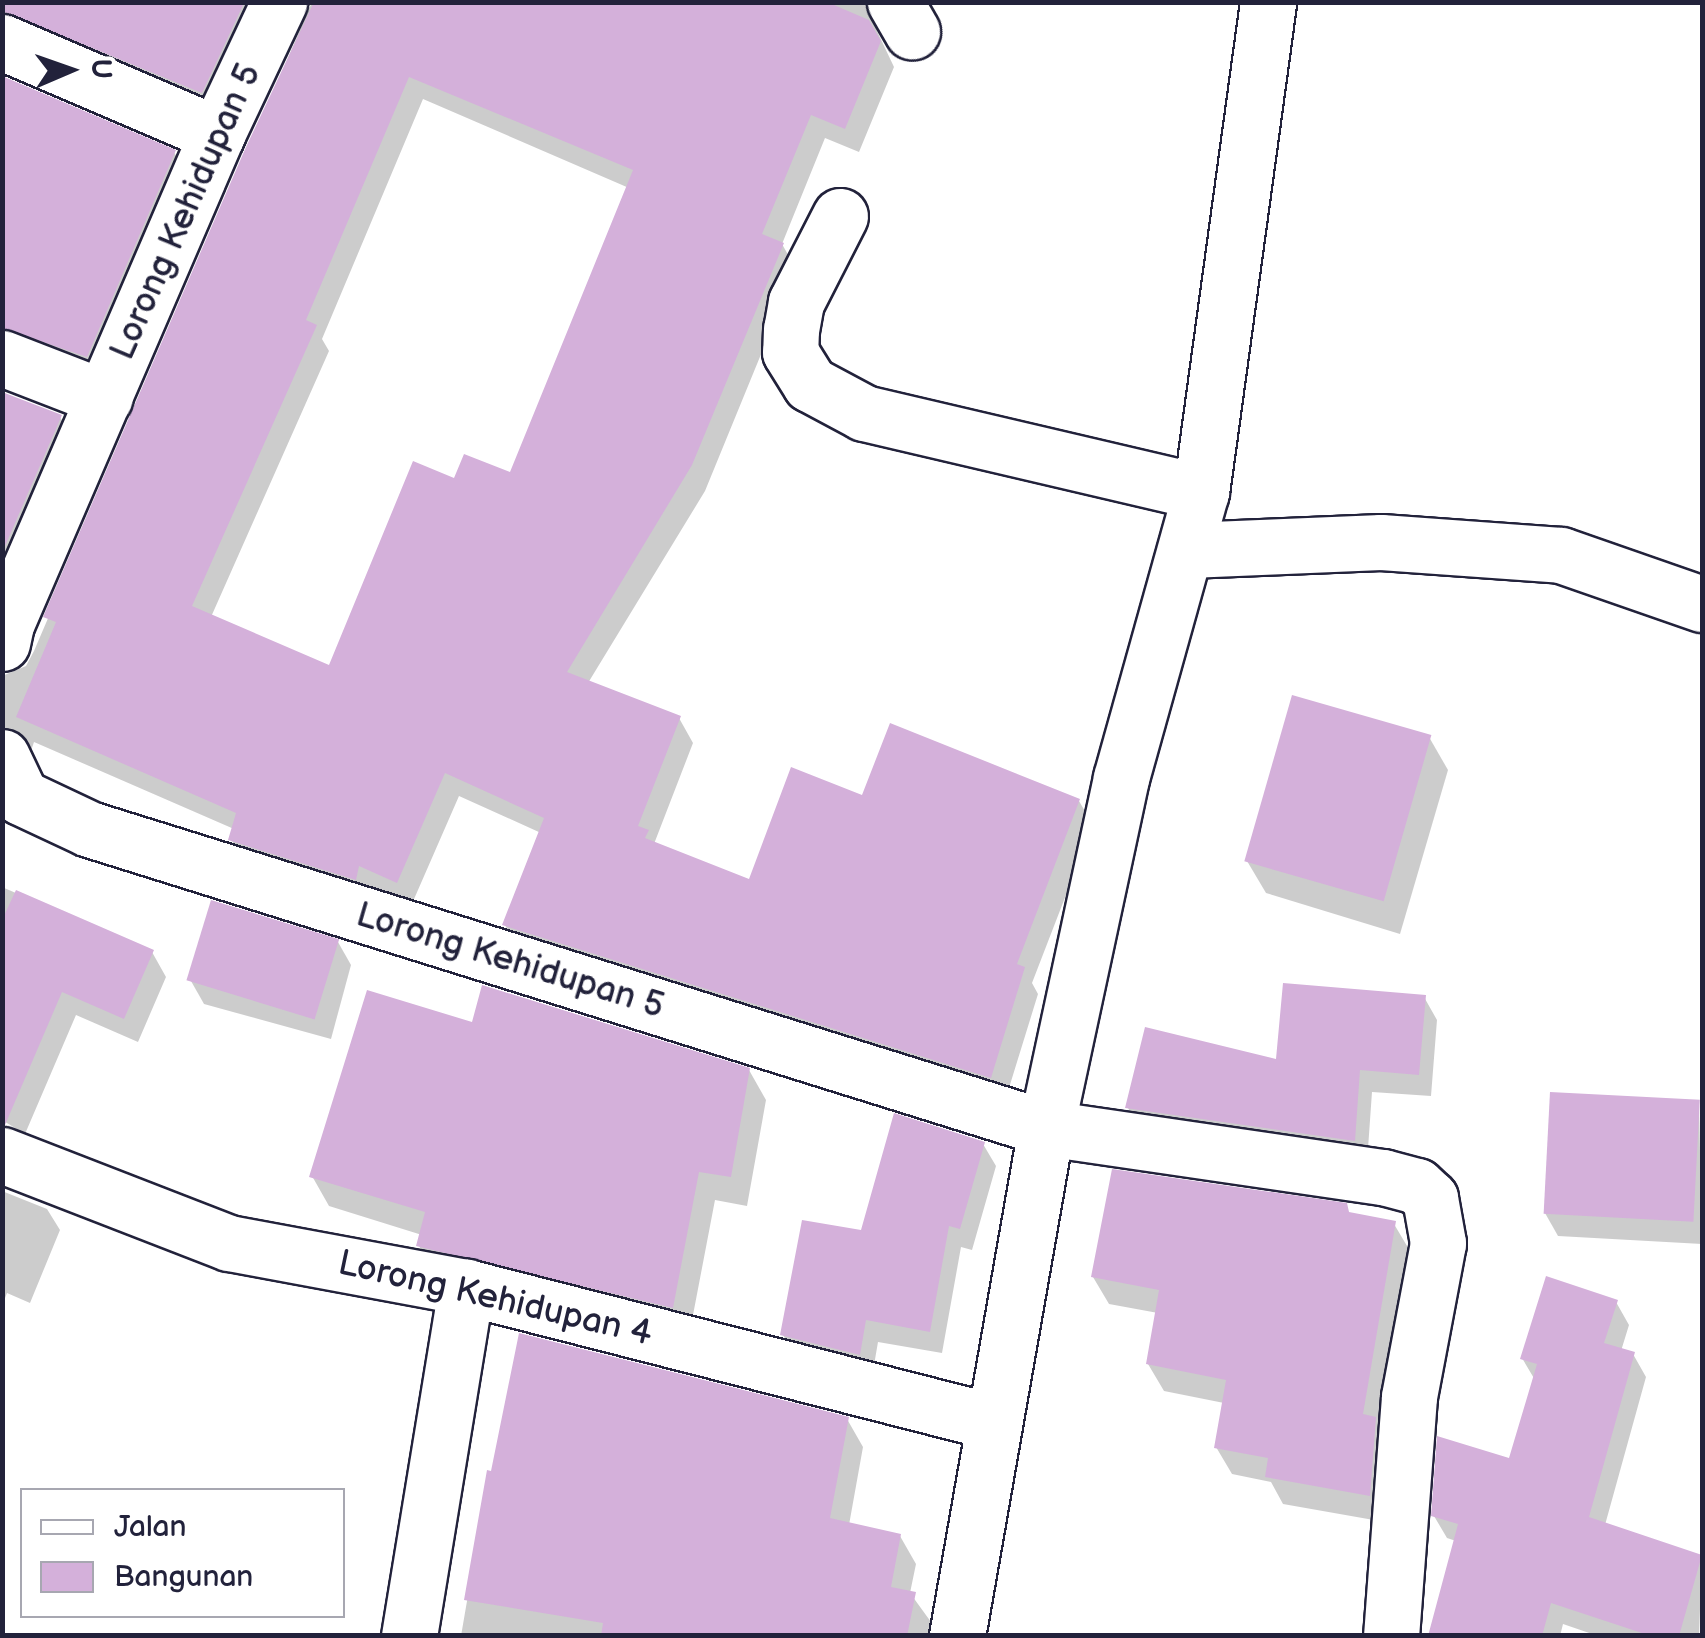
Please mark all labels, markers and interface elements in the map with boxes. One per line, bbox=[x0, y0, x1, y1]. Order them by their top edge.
north arrow bbox=[20, 20, 120, 120]
street label: Lorong Kehidupan 5 bbox=[102, 57, 270, 367]
text: U bbox=[84, 58, 117, 79]
street label: Lorong Kehidupan 5 bbox=[351, 894, 669, 1028]
street label: Lorong Kehidupan 4 bbox=[334, 1242, 656, 1356]
legend bbox=[20, 1488, 345, 1618]
text: Jalan bbox=[114, 1509, 186, 1545]
text: Bangunan bbox=[114, 1559, 253, 1595]

